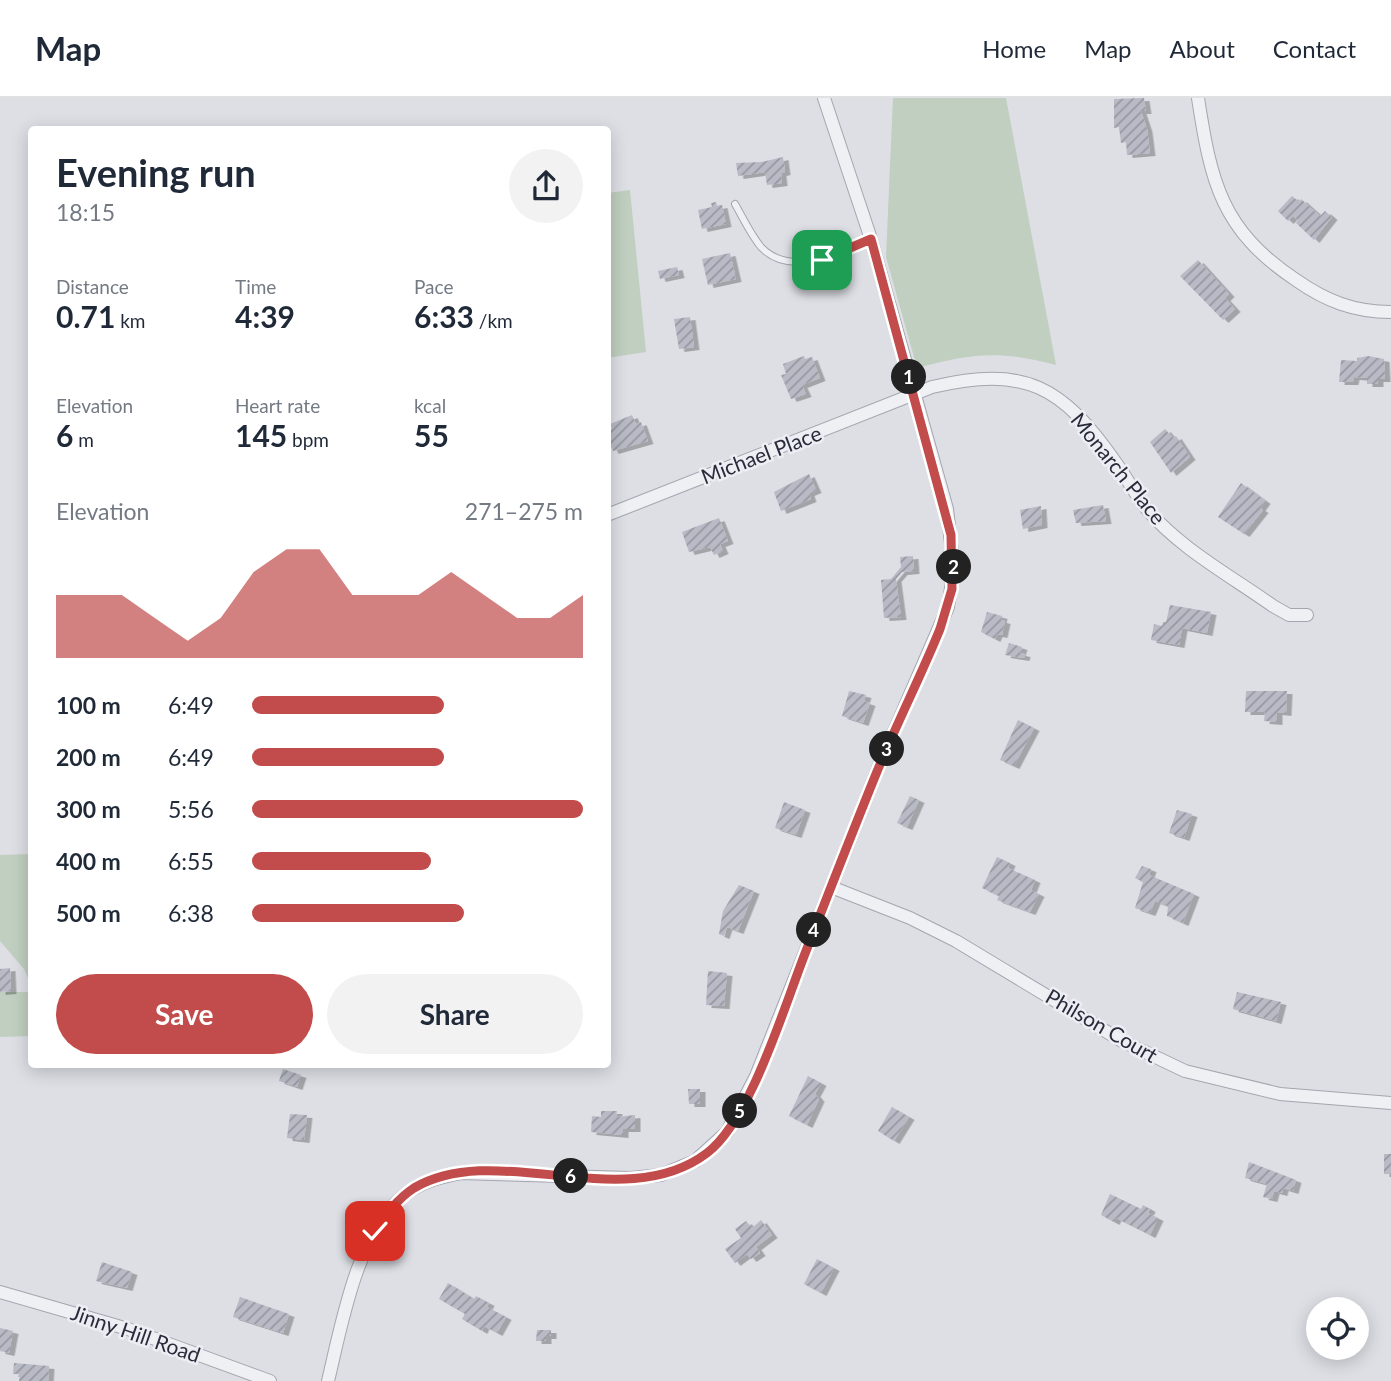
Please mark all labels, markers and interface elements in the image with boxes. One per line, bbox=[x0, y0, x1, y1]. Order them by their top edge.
text: Map bbox=[35, 28, 101, 68]
text: Home bbox=[982, 34, 1046, 63]
text: Map bbox=[1084, 34, 1132, 63]
text: About bbox=[1170, 34, 1235, 63]
text: Contact bbox=[1273, 34, 1356, 63]
text: Evening run bbox=[56, 149, 256, 195]
button: share bbox=[509, 149, 583, 223]
text: 18:15 bbox=[56, 198, 115, 226]
pin bbox=[792, 230, 852, 290]
icon: arrive bbox=[803, 241, 841, 279]
text: Distance bbox=[56, 275, 129, 298]
text: Time bbox=[235, 275, 276, 298]
text: Pace bbox=[414, 275, 453, 298]
text: 0.71 bbox=[56, 298, 115, 334]
text: 4:39 bbox=[235, 298, 295, 334]
text: 6:33 bbox=[414, 298, 474, 334]
text: km bbox=[115, 309, 145, 332]
text: /km bbox=[474, 309, 513, 332]
pin: 1 bbox=[892, 360, 926, 394]
text: 1 bbox=[903, 365, 914, 388]
text: Elevation bbox=[56, 394, 133, 417]
text: Heart rate bbox=[235, 394, 320, 417]
text: kcal bbox=[414, 394, 446, 417]
street label: Monarch Place bbox=[1066, 407, 1172, 529]
text: 6 bbox=[56, 417, 73, 453]
text: 145 bbox=[235, 417, 287, 453]
text: 55 bbox=[414, 417, 449, 453]
street label: Michael Place bbox=[697, 420, 825, 488]
text: m bbox=[73, 428, 94, 451]
text: bpm bbox=[287, 428, 329, 451]
text: Elevation bbox=[56, 497, 149, 525]
text: 271–275 m bbox=[465, 497, 583, 525]
pin: 2 bbox=[936, 550, 972, 584]
text: 2 bbox=[948, 555, 959, 578]
text: 100 m bbox=[56, 691, 121, 719]
text: 6:49 bbox=[168, 691, 214, 719]
pin: 3 bbox=[870, 732, 904, 766]
text: 3 bbox=[881, 737, 892, 760]
text: 200 m bbox=[56, 743, 121, 771]
text: 6:49 bbox=[168, 743, 214, 771]
text: 300 m bbox=[56, 795, 121, 823]
text: 5:56 bbox=[168, 795, 214, 823]
text: 400 m bbox=[56, 847, 121, 875]
text: 6:55 bbox=[168, 847, 214, 875]
text: 500 m bbox=[56, 899, 121, 927]
text: 6:38 bbox=[168, 899, 214, 927]
pin: 4 bbox=[796, 912, 832, 948]
text: 4 bbox=[808, 918, 819, 941]
button: Save bbox=[56, 974, 313, 1054]
button: Share bbox=[327, 974, 583, 1054]
street label: Philson Court bbox=[1042, 983, 1163, 1067]
pin: 5 bbox=[722, 1094, 758, 1128]
text: 5 bbox=[734, 1099, 745, 1122]
pin: 6 bbox=[554, 1158, 588, 1194]
text: 6 bbox=[565, 1164, 576, 1187]
pin bbox=[345, 1201, 405, 1261]
icon: check bbox=[356, 1212, 394, 1250]
map controls bbox=[1306, 1297, 1369, 1360]
button: locate bbox=[1306, 1297, 1369, 1360]
street label: Jinny Hill Road bbox=[68, 1299, 204, 1367]

